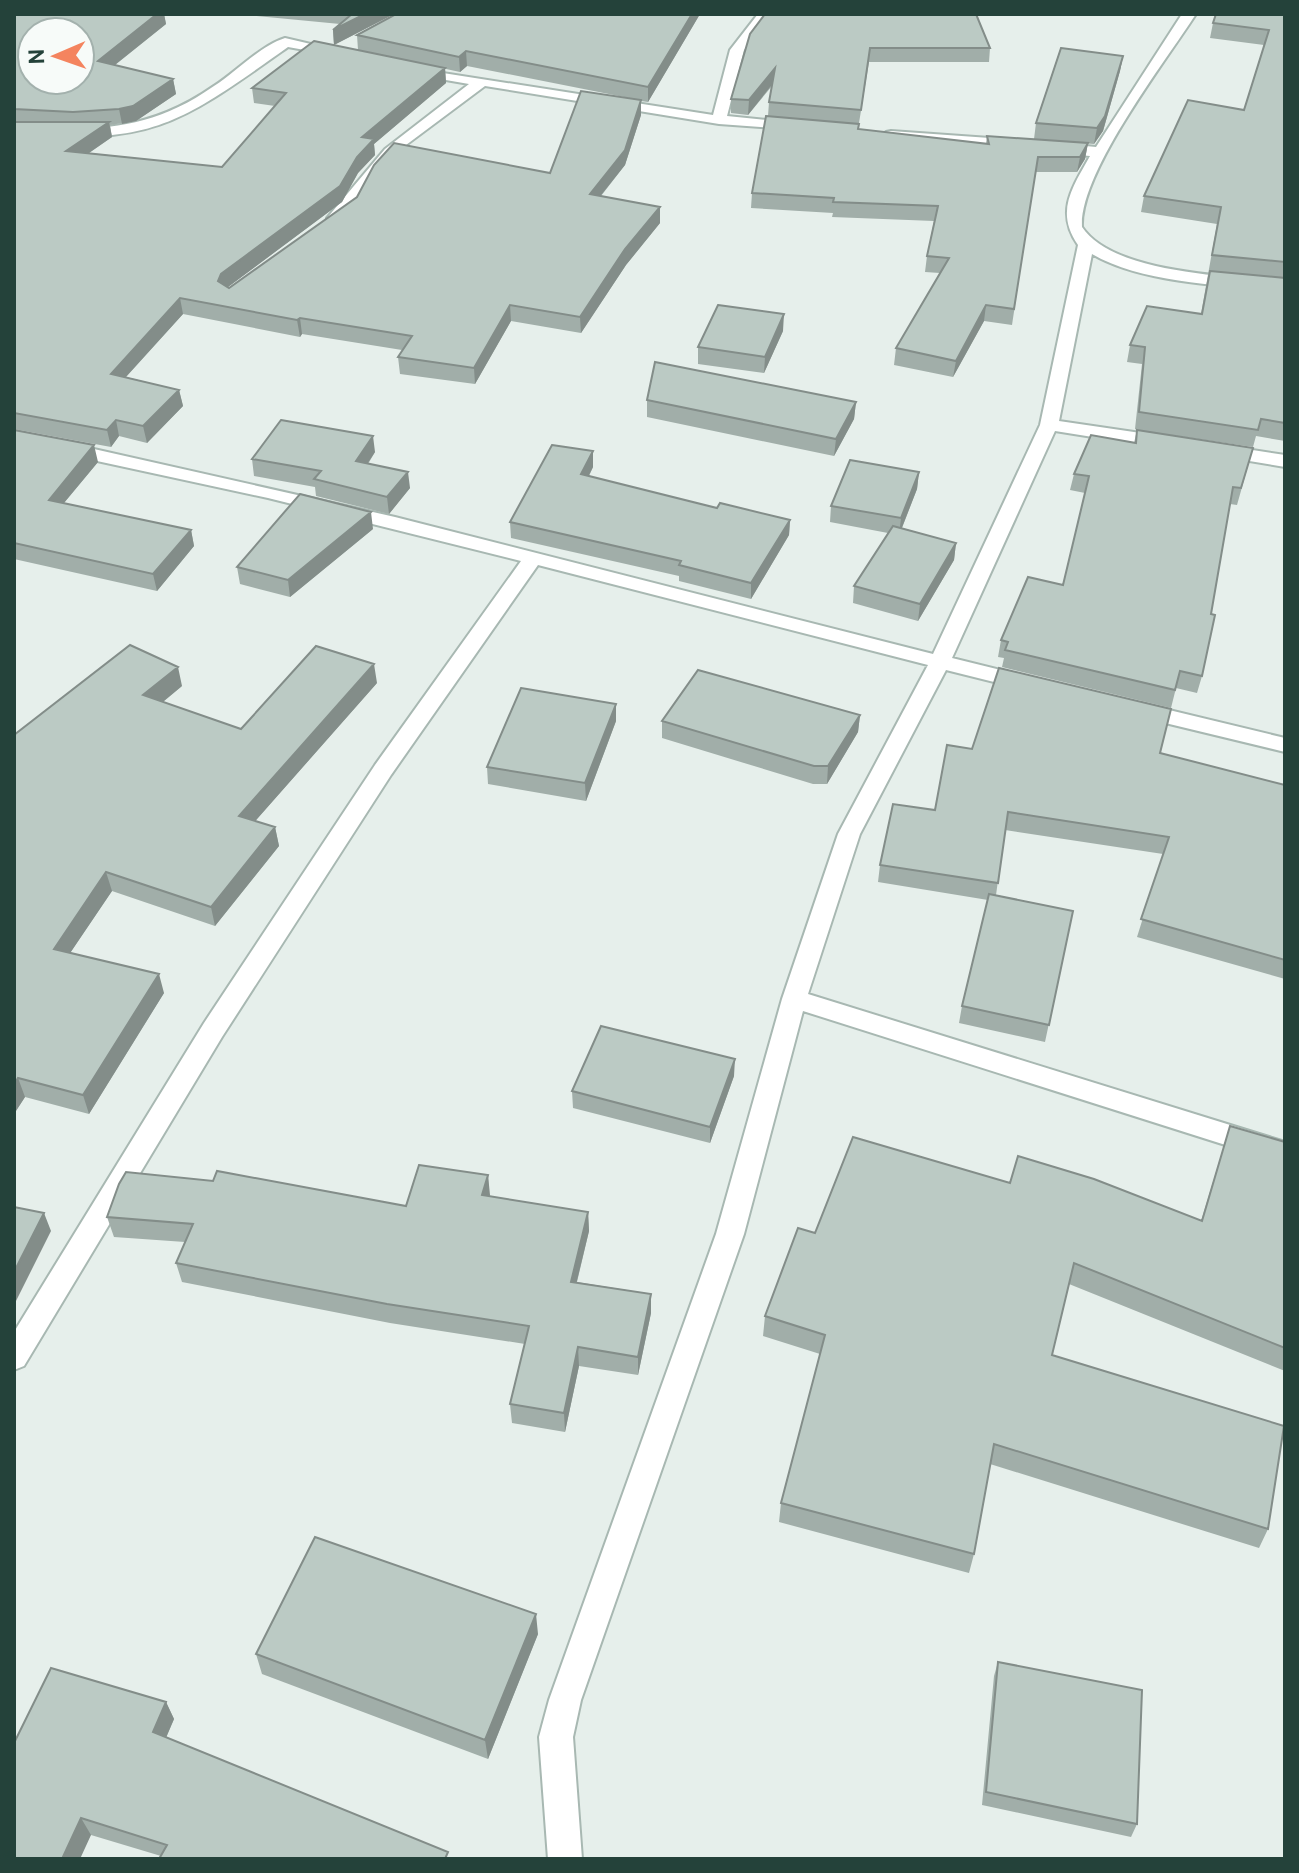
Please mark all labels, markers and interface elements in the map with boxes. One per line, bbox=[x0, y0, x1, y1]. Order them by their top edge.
north arrow bbox=[16, 16, 96, 96]
text: N bbox=[25, 48, 52, 65]

